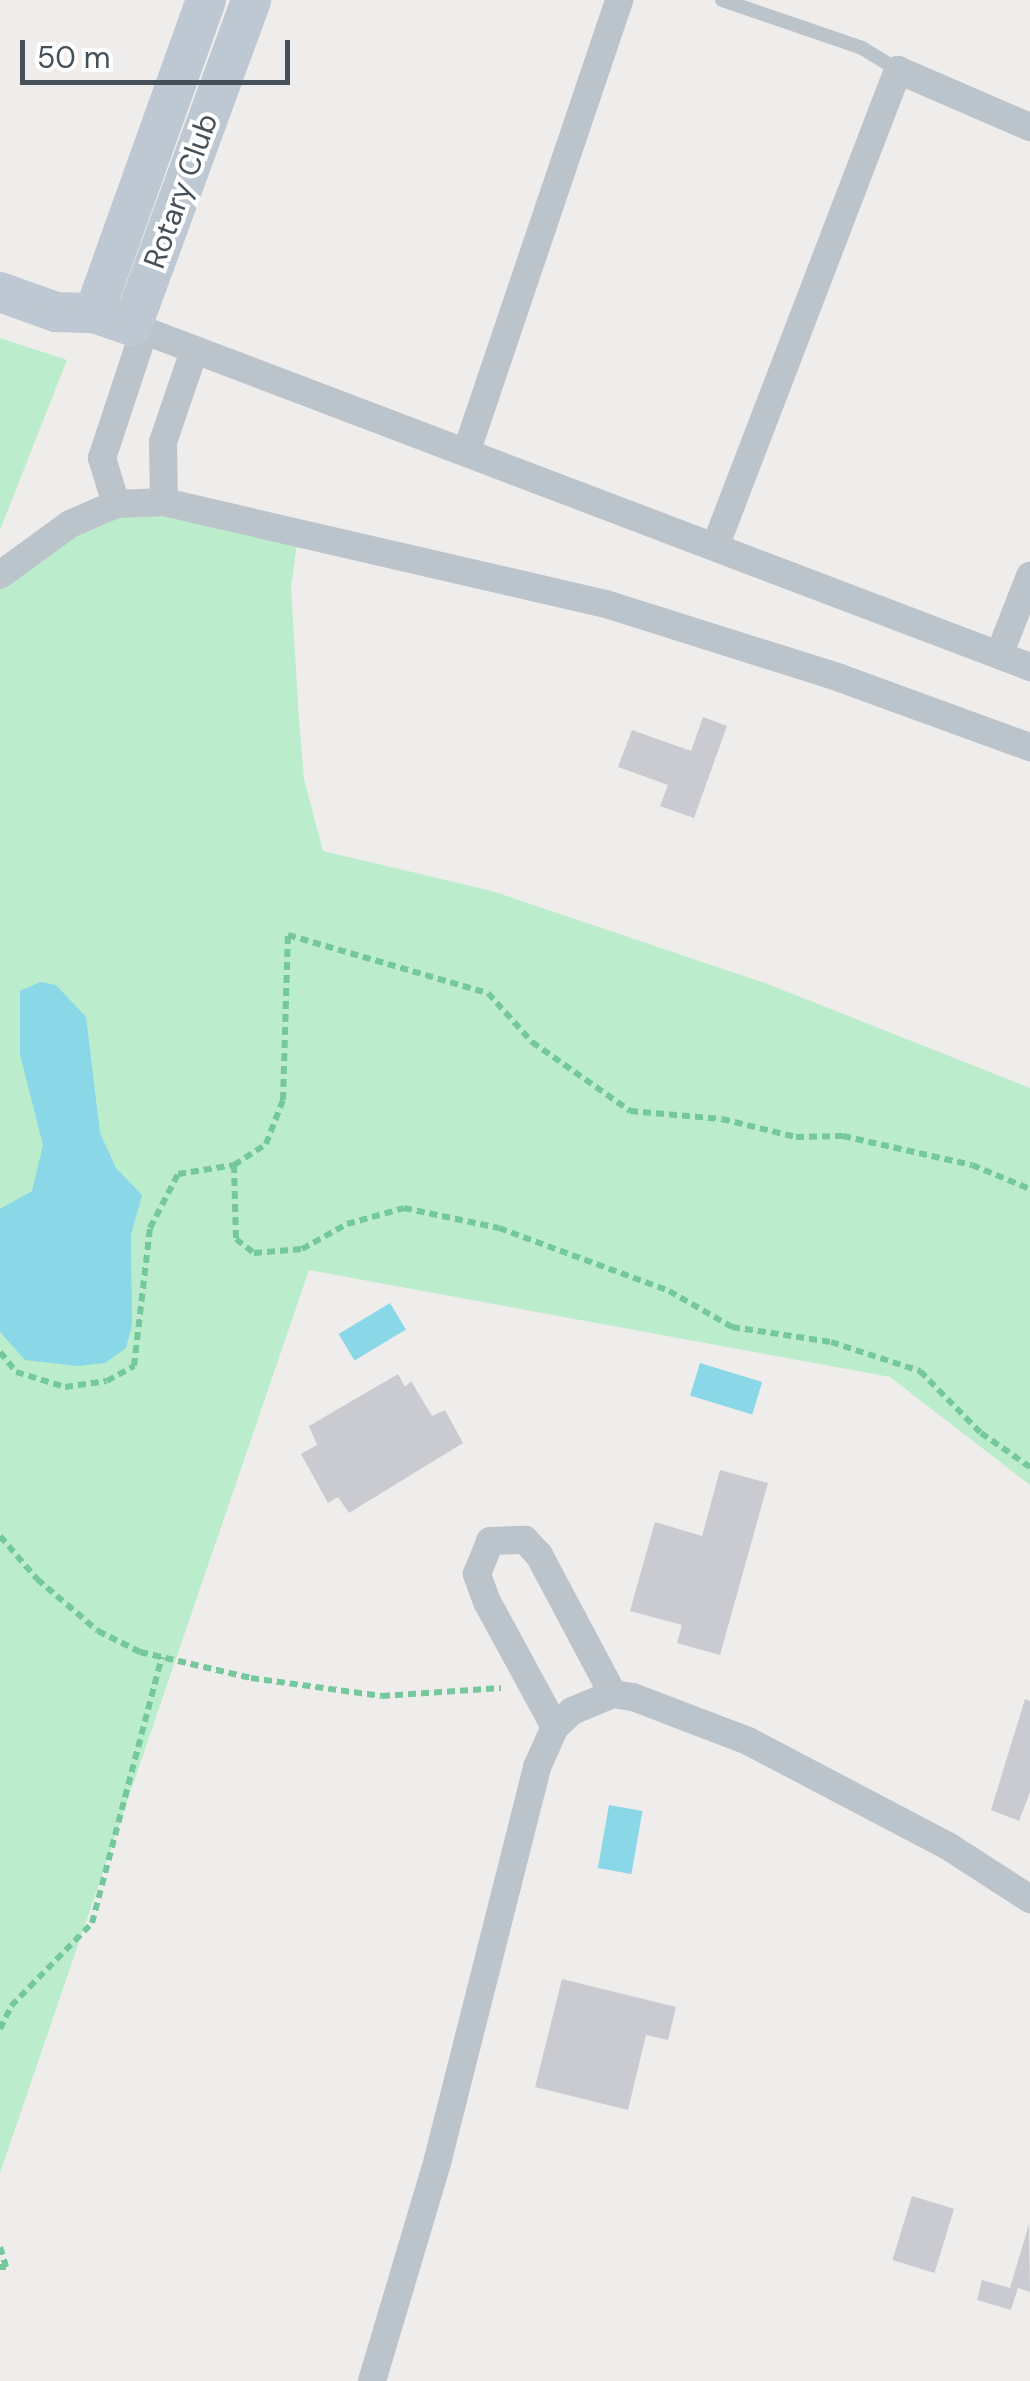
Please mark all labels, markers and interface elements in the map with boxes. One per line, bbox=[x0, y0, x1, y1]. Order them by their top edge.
scale bar bbox=[25, 20, 295, 82]
text: 50 m bbox=[37, 38, 111, 77]
street label: Rotary Club bbox=[136, 109, 226, 273]

